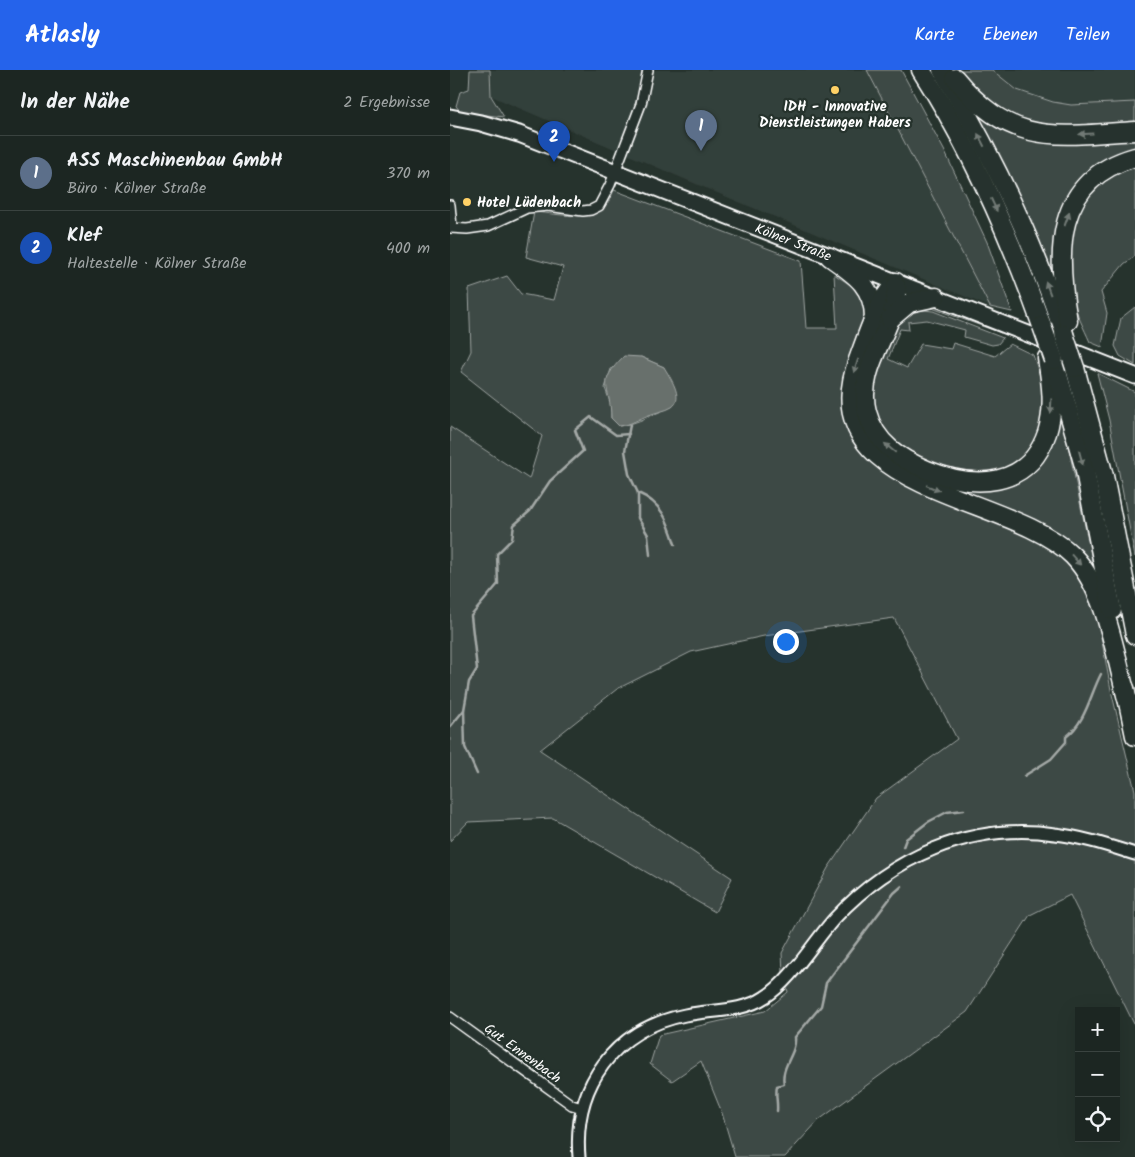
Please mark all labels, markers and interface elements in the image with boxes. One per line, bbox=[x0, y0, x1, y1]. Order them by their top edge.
text: Atlasly bbox=[25, 16, 100, 55]
text: Karte bbox=[914, 21, 955, 50]
text: Ebenen bbox=[983, 21, 1038, 50]
text: Teilen bbox=[1066, 21, 1110, 50]
marker: IDH - Innovative Dienstleistungen Habers bbox=[829, 84, 841, 96]
text: In der Nähe bbox=[20, 86, 130, 119]
text: 2 Ergebnisse bbox=[343, 90, 430, 115]
place label: IDH - Innovative Dienstleistungen Habers bbox=[759, 96, 911, 134]
pin: 1 bbox=[685, 110, 717, 151]
pin: 2 bbox=[538, 121, 570, 162]
one-way arrow bbox=[1078, 131, 1094, 139]
one-way arrow bbox=[977, 133, 985, 147]
text: ASS Maschinenbau GmbH bbox=[67, 146, 283, 176]
text: 1 bbox=[34, 161, 38, 186]
text: 370 m bbox=[386, 161, 430, 186]
text: Büro · Kölner Straße bbox=[67, 176, 206, 201]
place label: Hotel Lüdenbach bbox=[477, 192, 581, 214]
marker: Hotel Lüdenbach bbox=[461, 196, 473, 208]
one-way arrow bbox=[990, 198, 998, 212]
one-way arrow bbox=[1063, 211, 1071, 226]
street label: Kölner Straße bbox=[752, 218, 835, 268]
text: Klef bbox=[67, 221, 101, 251]
text: 2 bbox=[31, 236, 41, 261]
text: 400 m bbox=[386, 236, 430, 261]
text: Haltestelle · Kölner Straße bbox=[67, 251, 247, 276]
one-way arrow bbox=[1044, 280, 1052, 295]
one-way arrow bbox=[852, 359, 860, 374]
one-way arrow bbox=[1047, 398, 1055, 414]
one-way arrow bbox=[884, 442, 896, 454]
one-way arrow bbox=[1078, 450, 1086, 465]
one-way arrow bbox=[926, 484, 941, 492]
one-way arrow bbox=[1070, 554, 1082, 566]
your location bbox=[773, 629, 799, 655]
map controls bbox=[1075, 1007, 1120, 1142]
button: + bbox=[1075, 1007, 1120, 1052]
street label: Gut Ennenbach bbox=[479, 1018, 566, 1089]
button: − bbox=[1075, 1052, 1120, 1097]
button: locate bbox=[1075, 1097, 1120, 1142]

